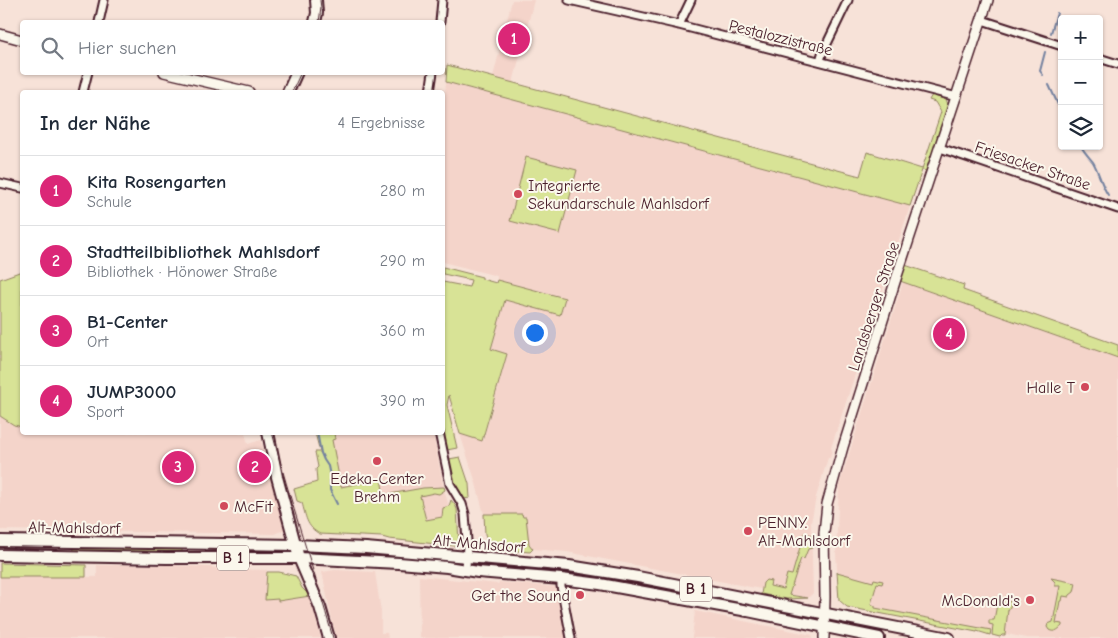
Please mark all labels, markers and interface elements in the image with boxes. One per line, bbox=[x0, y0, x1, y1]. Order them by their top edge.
map controls bbox=[1058, 15, 1103, 150]
button: + bbox=[1058, 15, 1103, 60]
street label: Pestalozzistraße bbox=[727, 16, 835, 60]
search box bbox=[20, 20, 445, 75]
pin: 1 bbox=[498, 20, 530, 58]
icon: search bbox=[38, 34, 66, 62]
text: Hier suchen bbox=[78, 37, 176, 59]
button: − bbox=[1058, 60, 1103, 105]
button: layers bbox=[1058, 105, 1103, 150]
text: In der Nähe bbox=[40, 111, 150, 135]
text: 4 Ergebnisse bbox=[338, 114, 425, 132]
street label: Friesacker Straße bbox=[973, 138, 1093, 194]
text: Kita Rosengarten bbox=[87, 171, 226, 193]
place label: Integrierte Sekundarschule Mahlsdorf bbox=[528, 177, 710, 213]
text: 1 bbox=[53, 182, 59, 200]
text: 280 m bbox=[380, 182, 425, 200]
marker: Integrierte Sekundarschule Mahlsdorf bbox=[512, 188, 524, 200]
text: Schule bbox=[87, 193, 132, 211]
street label: Landsberger Straße bbox=[845, 239, 903, 373]
text: Stadtteilbibliothek Mahlsdorf bbox=[87, 241, 319, 263]
text: 2 bbox=[52, 252, 60, 270]
text: 290 m bbox=[380, 252, 425, 270]
text: Bibliothek · Hönower Straße bbox=[87, 263, 277, 281]
text: B1-Center bbox=[87, 311, 168, 333]
pin: 4 bbox=[933, 315, 965, 353]
your location bbox=[522, 320, 548, 346]
text: 3 bbox=[52, 322, 60, 340]
text: 360 m bbox=[380, 322, 425, 340]
text: Ort bbox=[87, 333, 108, 351]
place label: Halle T bbox=[1026, 379, 1076, 397]
text: JUMP3000 bbox=[87, 381, 176, 403]
marker: Halle T bbox=[1079, 381, 1091, 393]
text: 4 bbox=[52, 392, 60, 410]
text: 390 m bbox=[380, 392, 425, 410]
text: Sport bbox=[87, 403, 124, 421]
pin: 3 bbox=[162, 448, 194, 486]
pin: 2 bbox=[239, 448, 271, 486]
marker: Edeka-Center Brehm bbox=[371, 455, 383, 467]
place label: Edeka-Center Brehm bbox=[330, 470, 424, 506]
place label: McFit bbox=[234, 498, 273, 516]
marker: McFit bbox=[218, 500, 230, 512]
place label: PENNY. Alt-Mahlsdorf bbox=[758, 514, 851, 550]
street label: Alt-Mahlsdorf bbox=[28, 518, 122, 538]
marker: PENNY. Alt-Mahlsdorf bbox=[742, 525, 754, 537]
street label: Alt-Mahlsdorf bbox=[432, 531, 527, 557]
road number: B 1 bbox=[217, 546, 249, 570]
road number: B 1 bbox=[680, 576, 712, 602]
place label: Get the Sound bbox=[471, 587, 570, 605]
marker: Get the Sound bbox=[574, 589, 586, 601]
place label: McDonald's bbox=[941, 592, 1020, 610]
marker: McDonald's bbox=[1024, 594, 1036, 606]

